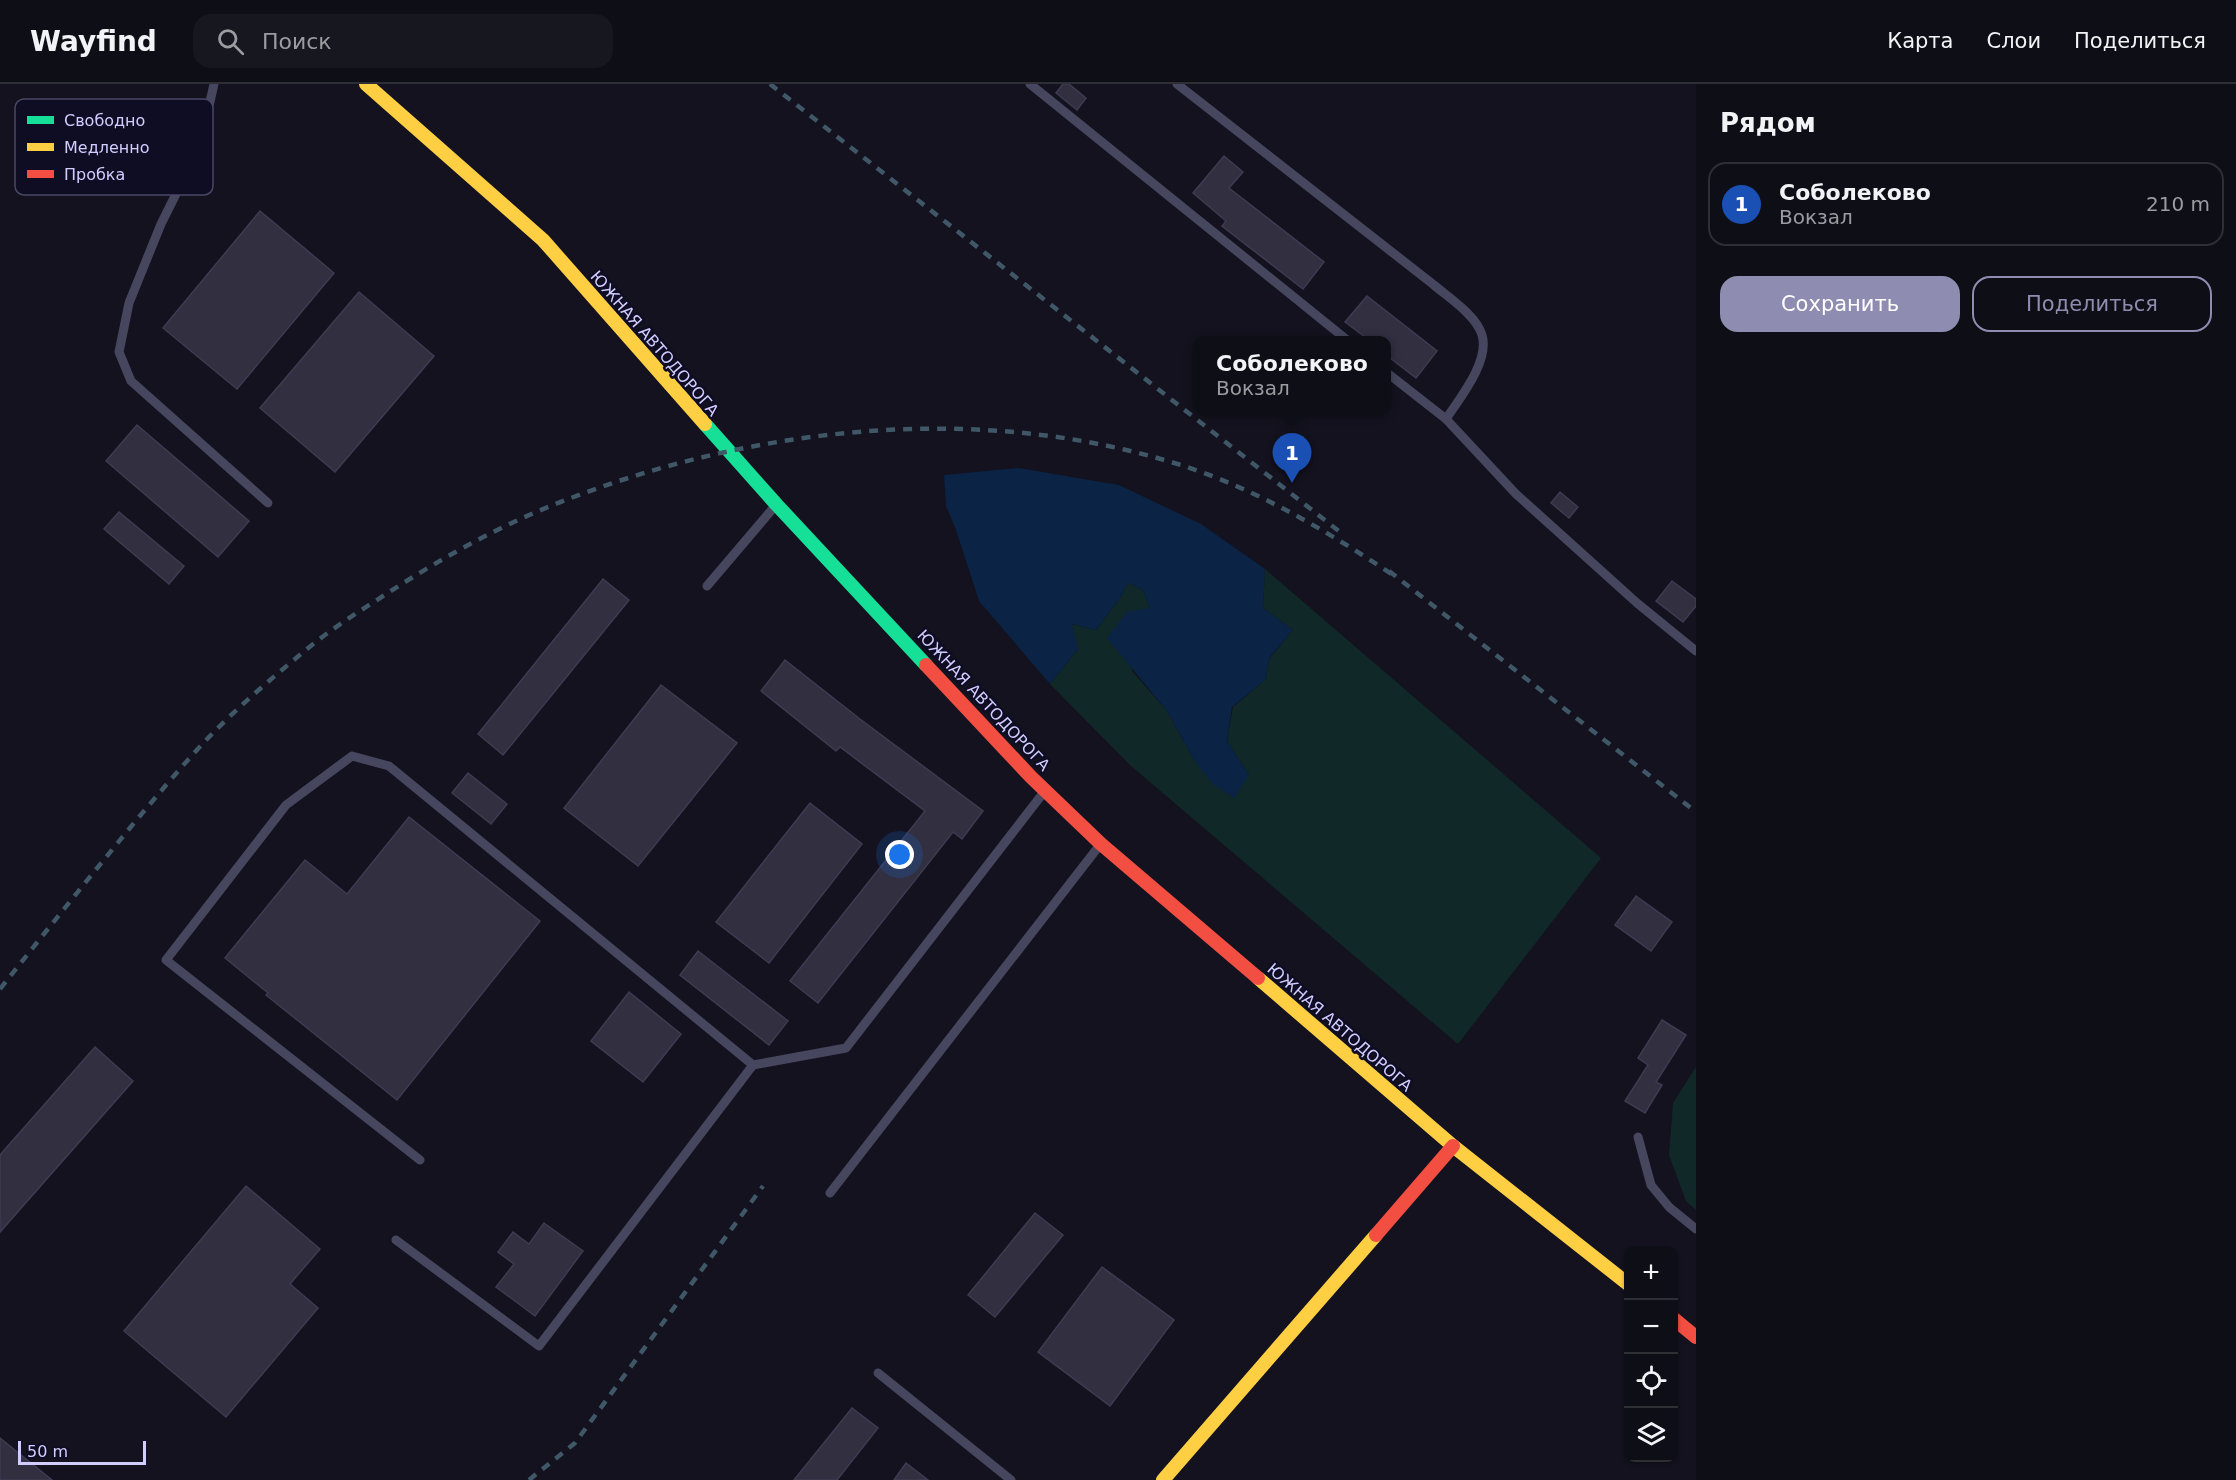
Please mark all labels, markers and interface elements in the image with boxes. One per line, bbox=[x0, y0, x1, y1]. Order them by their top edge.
search box bbox=[193, 14, 613, 68]
text: Wayfind bbox=[30, 25, 157, 58]
icon: search bbox=[214, 25, 247, 58]
text: Поиск bbox=[262, 29, 332, 54]
text: Карта bbox=[1887, 29, 1953, 53]
text: Слои bbox=[1986, 29, 2041, 53]
text: Поделиться bbox=[2074, 29, 2206, 53]
legend bbox=[15, 99, 213, 195]
text: Рядом bbox=[1720, 108, 1816, 138]
text: Свободно bbox=[64, 111, 145, 130]
text: Медленно bbox=[64, 138, 150, 157]
text: Пробка bbox=[64, 165, 125, 184]
text: Соболеково bbox=[1779, 180, 1931, 205]
text: 1 bbox=[1735, 192, 1748, 216]
text: 210 m bbox=[2146, 192, 2210, 216]
text: Вокзал bbox=[1779, 205, 1853, 229]
street label: ЮЖНАЯ АВТОДОРОГА bbox=[586, 267, 723, 420]
button: Сохранить bbox=[1720, 276, 1960, 332]
button: Поделиться bbox=[1972, 276, 2212, 332]
popup bbox=[1193, 336, 1391, 414]
text: Соболеково bbox=[1216, 351, 1368, 376]
text: Вокзал bbox=[1216, 376, 1290, 400]
pin: 1 bbox=[1272, 434, 1312, 483]
street label: ЮЖНАЯ АВТОДОРОГА bbox=[913, 626, 1054, 775]
your location bbox=[885, 840, 914, 869]
street label: ЮЖНАЯ АВТОДОРОГА bbox=[1263, 959, 1416, 1096]
map controls bbox=[1624, 1246, 1678, 1462]
button: + bbox=[1624, 1246, 1678, 1300]
button: − bbox=[1624, 1300, 1678, 1354]
button: locate bbox=[1624, 1354, 1678, 1408]
button: layers bbox=[1624, 1408, 1678, 1462]
scale bar bbox=[18, 1438, 146, 1466]
text: 50 m bbox=[27, 1442, 68, 1461]

